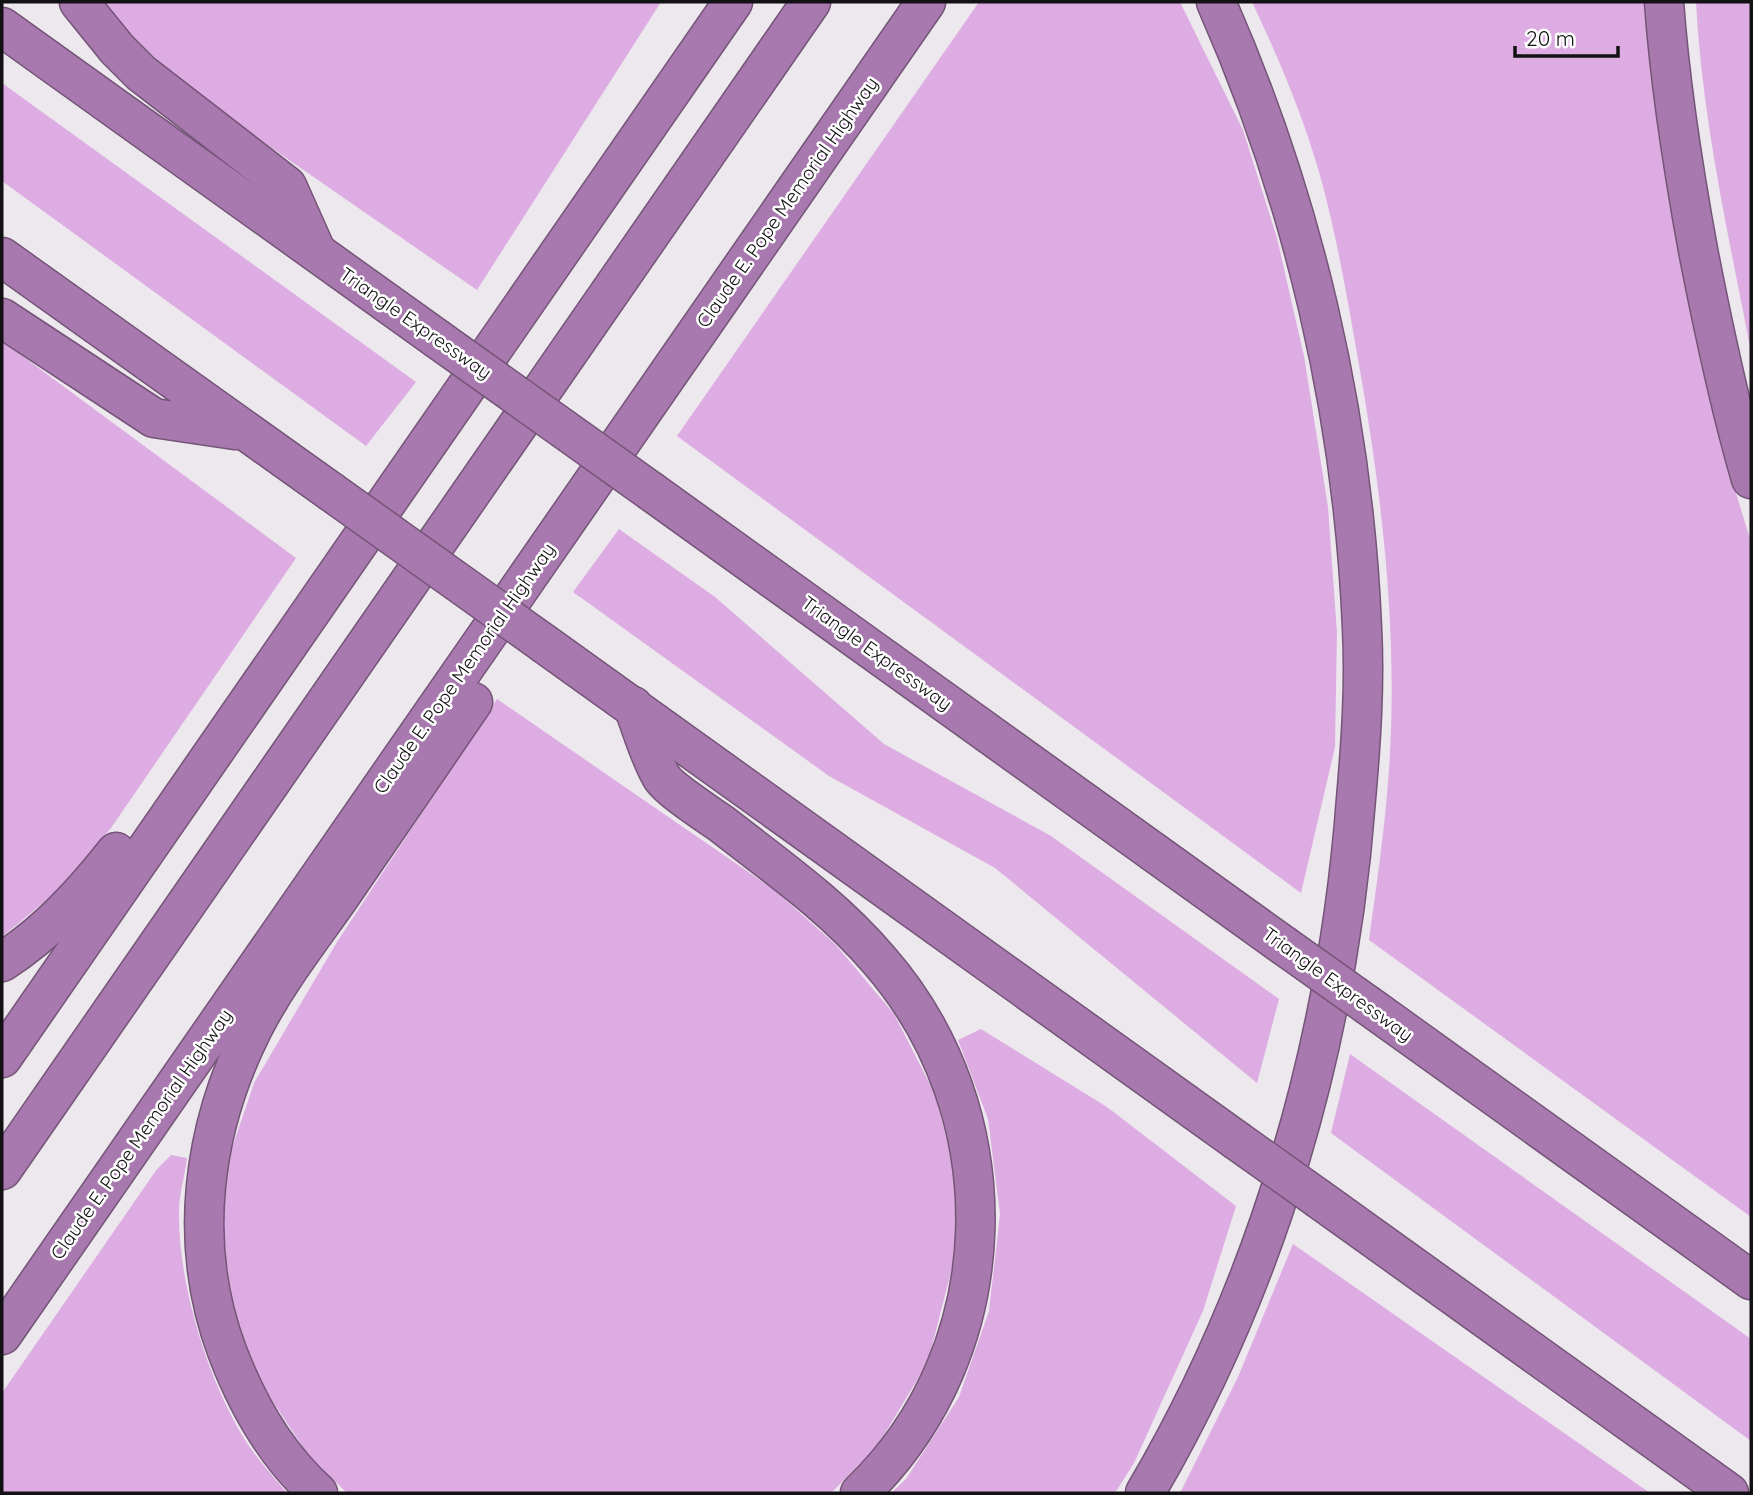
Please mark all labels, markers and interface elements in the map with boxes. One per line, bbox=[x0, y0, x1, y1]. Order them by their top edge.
scale bar bbox=[1515, 14, 1618, 58]
text: 20 m bbox=[1526, 25, 1575, 51]
street label: Claude E. Pope Memorial Highway bbox=[691, 72, 883, 332]
street label: Triangle Expressway bbox=[335, 262, 497, 384]
street label: Claude E. Pope Memorial Highway bbox=[368, 538, 560, 798]
street label: Triangle Expressway bbox=[797, 590, 957, 716]
street label: Triangle Expressway bbox=[1258, 921, 1418, 1047]
street label: Claude E. Pope Memorial Highway bbox=[45, 1004, 237, 1264]

